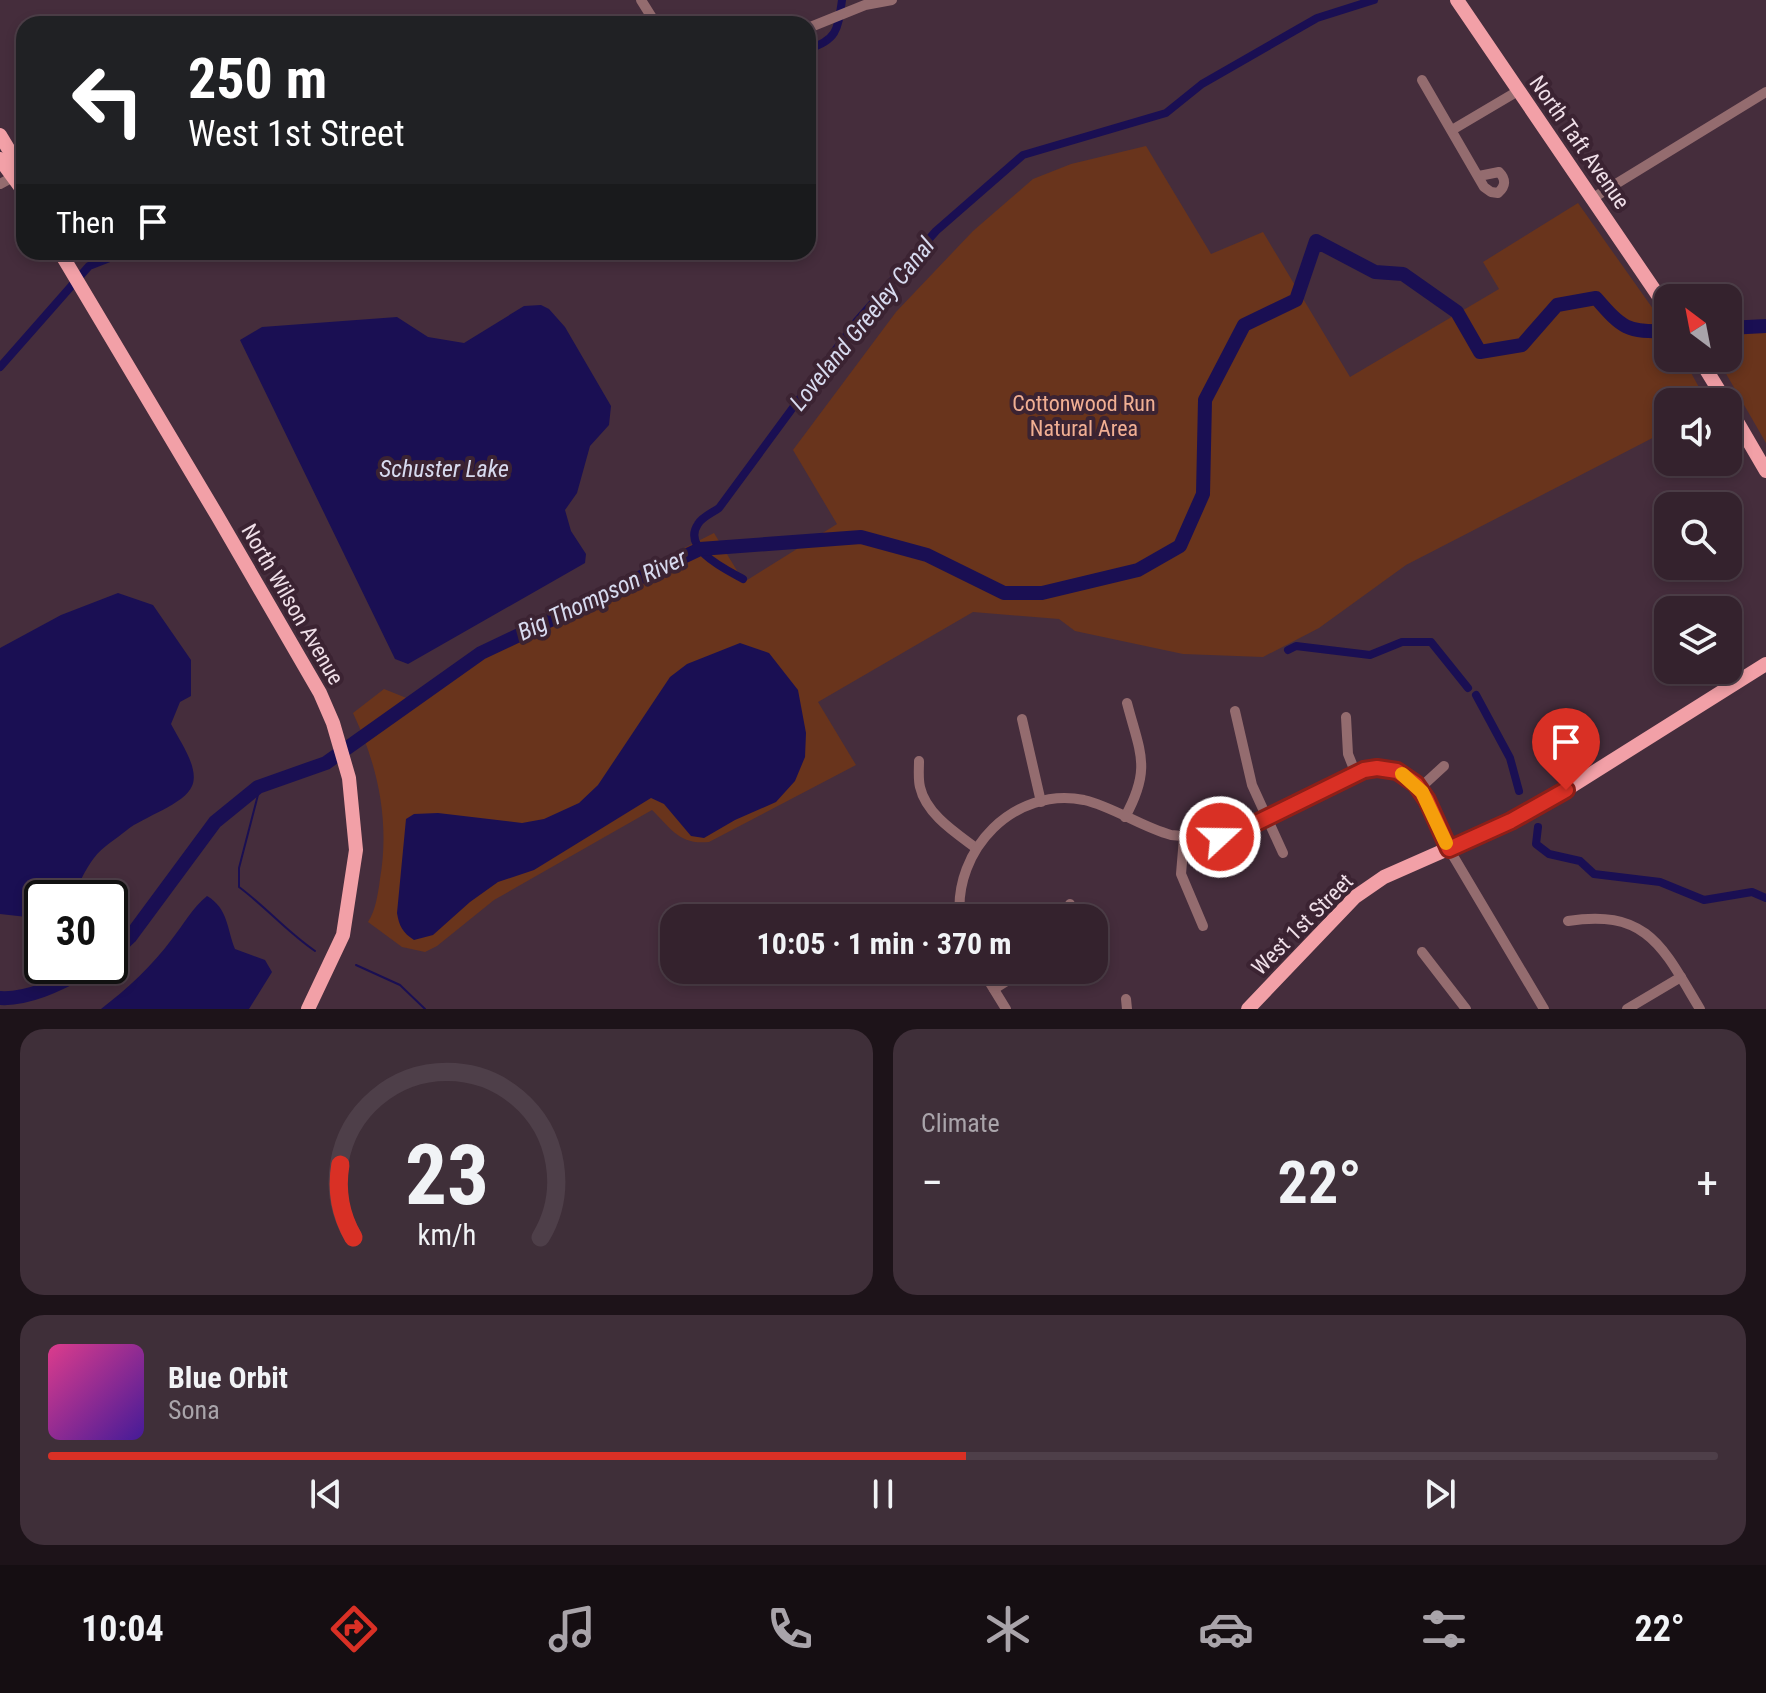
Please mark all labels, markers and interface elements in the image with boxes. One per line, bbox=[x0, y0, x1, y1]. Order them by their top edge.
text: 250 m bbox=[188, 46, 327, 112]
icon: left bbox=[56, 48, 160, 152]
street label: North Taft Avenue bbox=[1525, 71, 1635, 213]
text: West 1st Street bbox=[188, 113, 405, 155]
icon: arrive bbox=[131, 200, 175, 244]
text: Then bbox=[56, 205, 115, 240]
water label: Loveland Greeley Canal bbox=[784, 232, 941, 416]
north arrow bbox=[1654, 284, 1742, 372]
map controls bbox=[1654, 284, 1742, 684]
button: sound bbox=[1654, 388, 1742, 476]
park label: Cottonwood Run Natural Area bbox=[1012, 391, 1156, 441]
water label: Schuster Lake bbox=[379, 455, 509, 483]
button: search bbox=[1654, 492, 1742, 580]
street label: North Wilson Avenue bbox=[236, 520, 349, 689]
water label: Big Thompson River bbox=[513, 543, 692, 646]
button: layers bbox=[1654, 596, 1742, 684]
pin bbox=[1532, 708, 1600, 790]
icon: arrive bbox=[1544, 720, 1588, 764]
position arrow bbox=[1178, 795, 1262, 879]
street label: West 1st Street bbox=[1247, 869, 1358, 980]
speed limit sign: 30 bbox=[24, 880, 128, 984]
text: 10:05 · 1 min · 370 m bbox=[757, 926, 1011, 961]
text: Climate bbox=[921, 1108, 1000, 1138]
text: 23 bbox=[404, 1127, 489, 1224]
text: 22° bbox=[1278, 1147, 1362, 1218]
text: − bbox=[921, 1157, 943, 1209]
text: + bbox=[1696, 1157, 1718, 1209]
text: km/h bbox=[417, 1218, 476, 1252]
text: Blue Orbit bbox=[168, 1360, 288, 1395]
text: Sona bbox=[168, 1395, 220, 1425]
icon: previous bbox=[304, 1472, 348, 1516]
icon: pause bbox=[861, 1472, 905, 1516]
icon: next bbox=[1418, 1472, 1462, 1516]
icon: directions bbox=[326, 1601, 382, 1657]
icon: music bbox=[544, 1601, 600, 1657]
icon: phone bbox=[762, 1601, 818, 1657]
icon: climate bbox=[980, 1601, 1036, 1657]
icon: car bbox=[1198, 1601, 1254, 1657]
icon: filters bbox=[1416, 1601, 1472, 1657]
text: 10:04 bbox=[81, 1608, 164, 1650]
text: 22° bbox=[1634, 1608, 1685, 1650]

